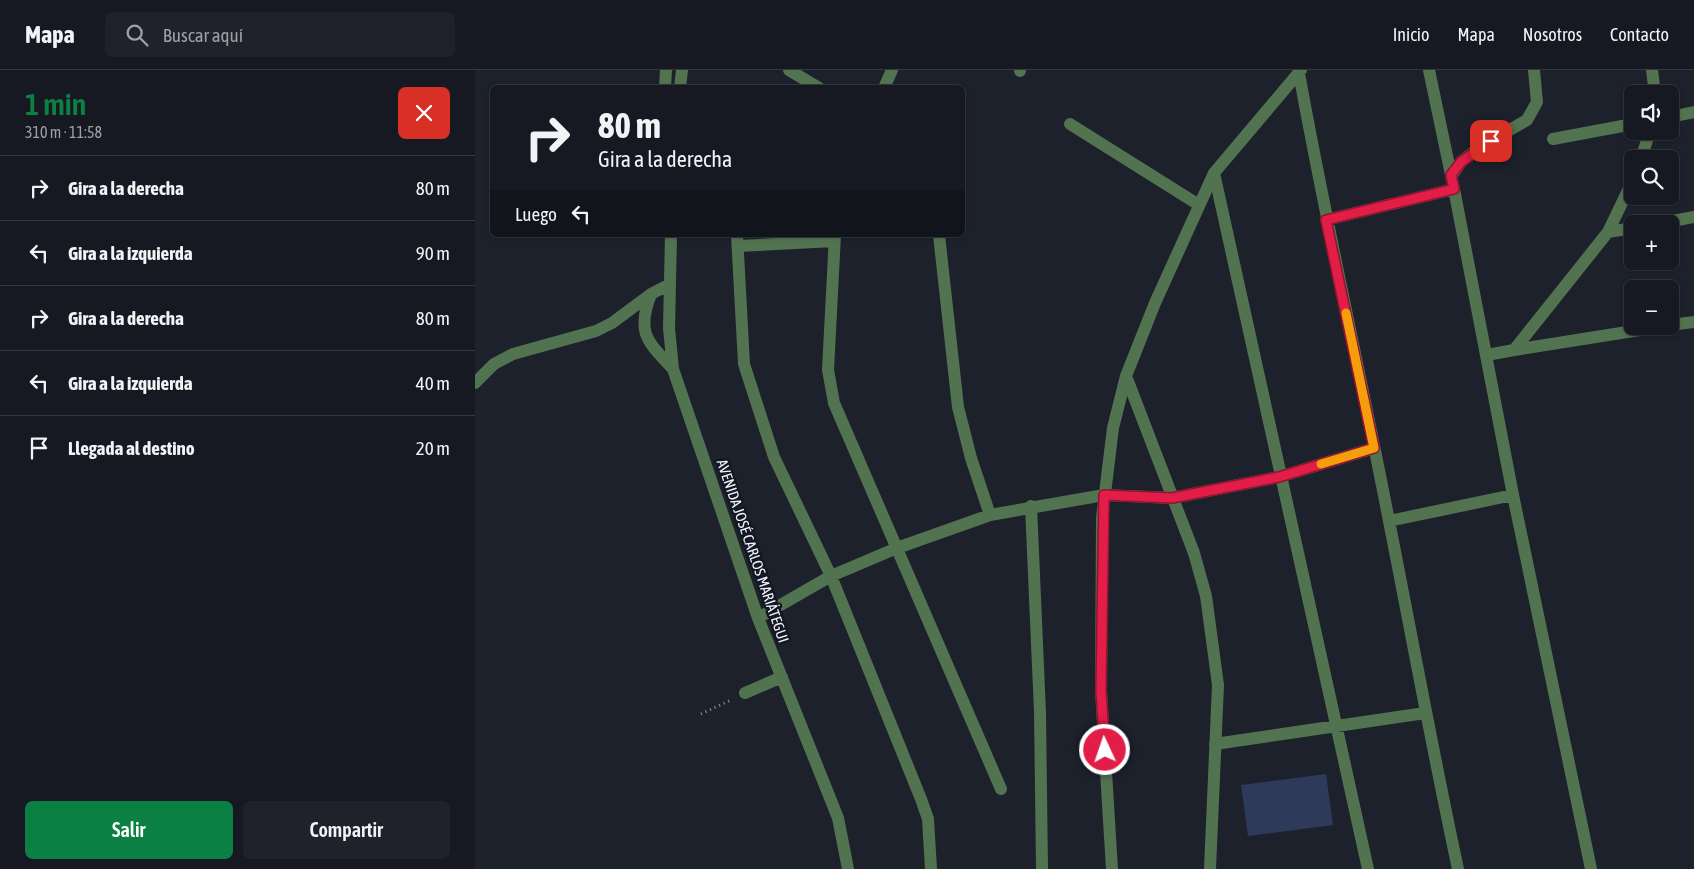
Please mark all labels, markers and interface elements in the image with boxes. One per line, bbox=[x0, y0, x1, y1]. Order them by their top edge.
search box bbox=[105, 12, 455, 57]
text: Mapa bbox=[25, 21, 75, 48]
icon: search bbox=[123, 21, 151, 49]
text: Buscar aquí bbox=[163, 24, 243, 46]
text: Inicio bbox=[1393, 24, 1429, 45]
text: Mapa bbox=[1457, 24, 1495, 45]
text: Nosotros bbox=[1523, 24, 1582, 45]
text: Contacto bbox=[1610, 24, 1669, 45]
map controls bbox=[1624, 85, 1679, 335]
button: sound bbox=[1624, 85, 1679, 140]
text: 1 min bbox=[25, 87, 86, 121]
button: close bbox=[398, 87, 450, 139]
icon: right bbox=[515, 105, 580, 170]
text: 80 m bbox=[598, 105, 661, 145]
pin bbox=[1470, 120, 1512, 162]
text: 310 m · 11:58 bbox=[25, 123, 102, 141]
icon: arrive bbox=[1477, 127, 1505, 155]
text: Gira a la derecha bbox=[598, 146, 732, 172]
button: search bbox=[1624, 150, 1679, 205]
icon: right bbox=[25, 174, 53, 202]
text: Gira a la derecha bbox=[68, 177, 184, 199]
text: 80 m bbox=[416, 177, 450, 199]
icon: left bbox=[567, 200, 595, 228]
text: Luego bbox=[515, 203, 557, 225]
button: + bbox=[1624, 215, 1679, 270]
icon: left bbox=[25, 239, 53, 267]
text: Gira a la izquierda bbox=[68, 242, 193, 264]
text: 90 m bbox=[416, 242, 450, 264]
button: − bbox=[1624, 280, 1679, 335]
icon: right bbox=[25, 304, 53, 332]
text: Gira a la derecha bbox=[68, 307, 184, 329]
text: 80 m bbox=[416, 307, 450, 329]
icon: left bbox=[25, 369, 53, 397]
text: Gira a la izquierda bbox=[68, 372, 193, 394]
text: 40 m bbox=[416, 372, 450, 394]
icon: arrive bbox=[25, 434, 53, 462]
text: Llegada al destino bbox=[68, 437, 195, 459]
text: 20 m bbox=[416, 437, 450, 459]
street label: AVENIDA JOSÉ CARLOS MARIÁTEGUI bbox=[714, 457, 792, 645]
position arrow bbox=[1078, 723, 1130, 775]
button: Salir bbox=[25, 801, 233, 859]
button: Compartir bbox=[243, 801, 450, 859]

